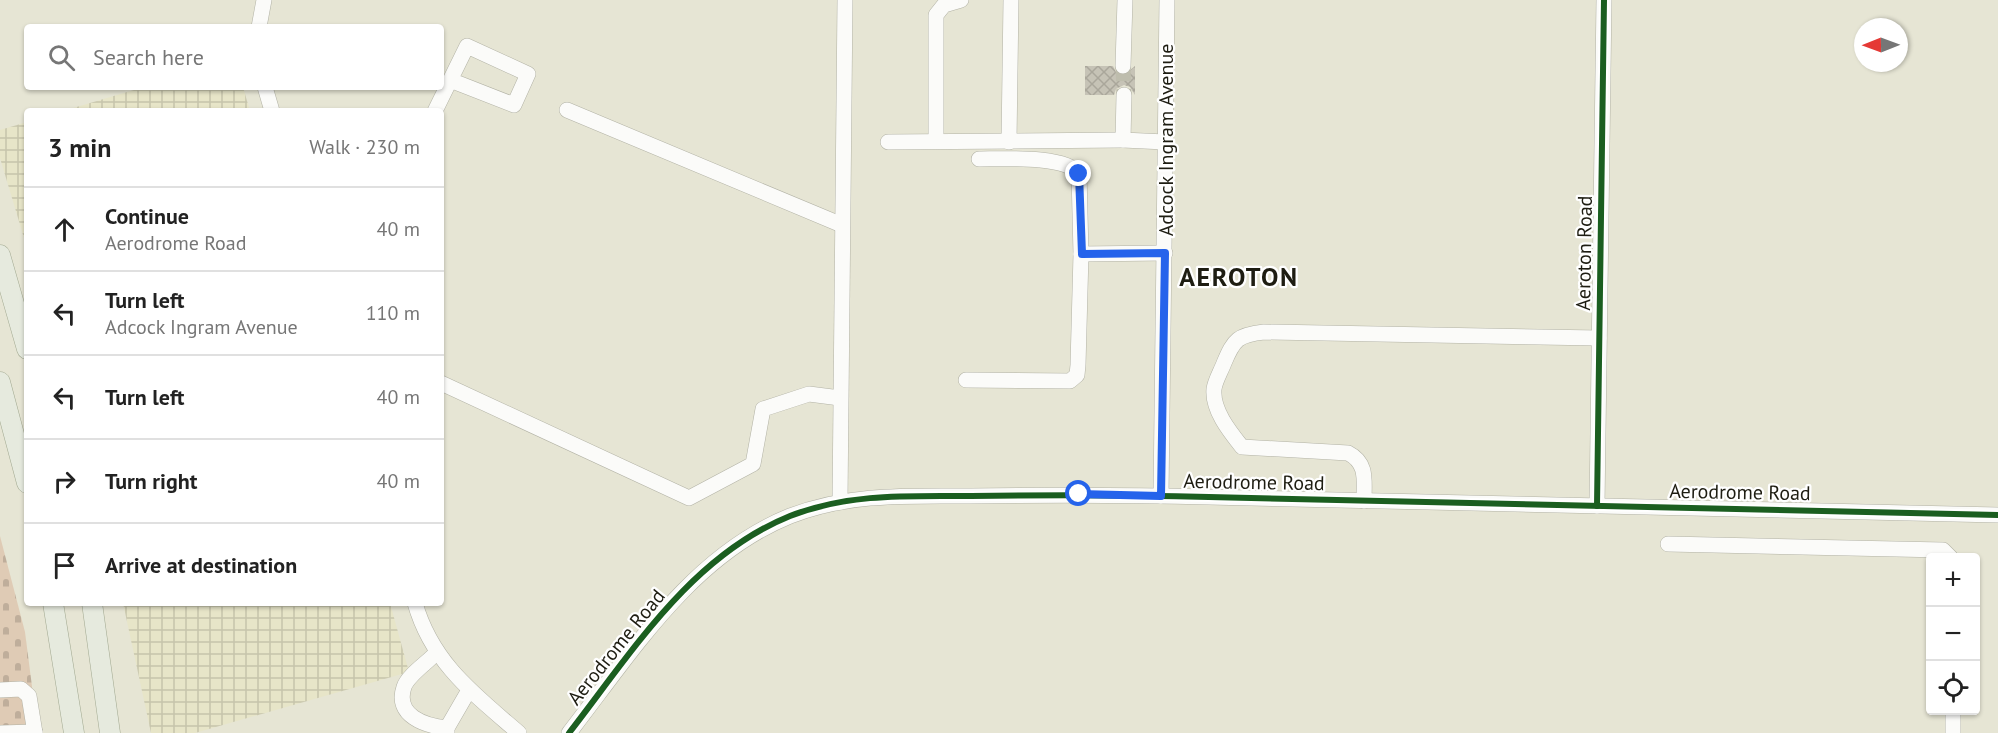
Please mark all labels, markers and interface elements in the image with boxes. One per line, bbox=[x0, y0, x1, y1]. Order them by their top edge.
north arrow bbox=[1854, 18, 1908, 72]
search box bbox=[24, 24, 444, 90]
icon: search bbox=[45, 41, 78, 74]
text: Search here bbox=[93, 43, 204, 71]
street label: Adcock Ingram Avenue bbox=[1153, 44, 1179, 236]
text: 3 min bbox=[48, 131, 111, 164]
text: Walk · 230 m bbox=[309, 134, 420, 160]
route end bbox=[1065, 160, 1091, 186]
street label: Aeroton Road bbox=[1570, 195, 1598, 311]
text: Continue bbox=[105, 202, 189, 230]
icon: ahead bbox=[48, 213, 81, 246]
text: 40 m bbox=[377, 216, 420, 242]
text: Aerodrome Road bbox=[105, 230, 246, 256]
district label: AEROTON bbox=[1179, 260, 1299, 293]
text: Turn left bbox=[105, 286, 185, 314]
icon: left bbox=[48, 297, 81, 330]
text: 110 m bbox=[366, 300, 420, 326]
text: Adcock Ingram Avenue bbox=[105, 314, 298, 340]
icon: left bbox=[48, 381, 81, 414]
text: Turn left bbox=[105, 383, 185, 411]
text: 40 m bbox=[377, 384, 420, 410]
icon: right bbox=[48, 465, 81, 498]
text: Turn right bbox=[105, 467, 197, 495]
text: 40 m bbox=[377, 468, 420, 494]
street label: Aerodrome Road bbox=[1183, 468, 1325, 496]
street label: Aerodrome Road bbox=[1669, 478, 1811, 506]
route start bbox=[1065, 480, 1091, 506]
icon: arrive bbox=[48, 549, 81, 582]
text: Arrive at destination bbox=[105, 551, 297, 579]
map controls bbox=[1926, 553, 1980, 715]
button: + bbox=[1926, 553, 1980, 607]
street label: Aerodrome Road bbox=[561, 584, 671, 710]
button: − bbox=[1926, 607, 1980, 661]
button: locate bbox=[1926, 661, 1980, 715]

